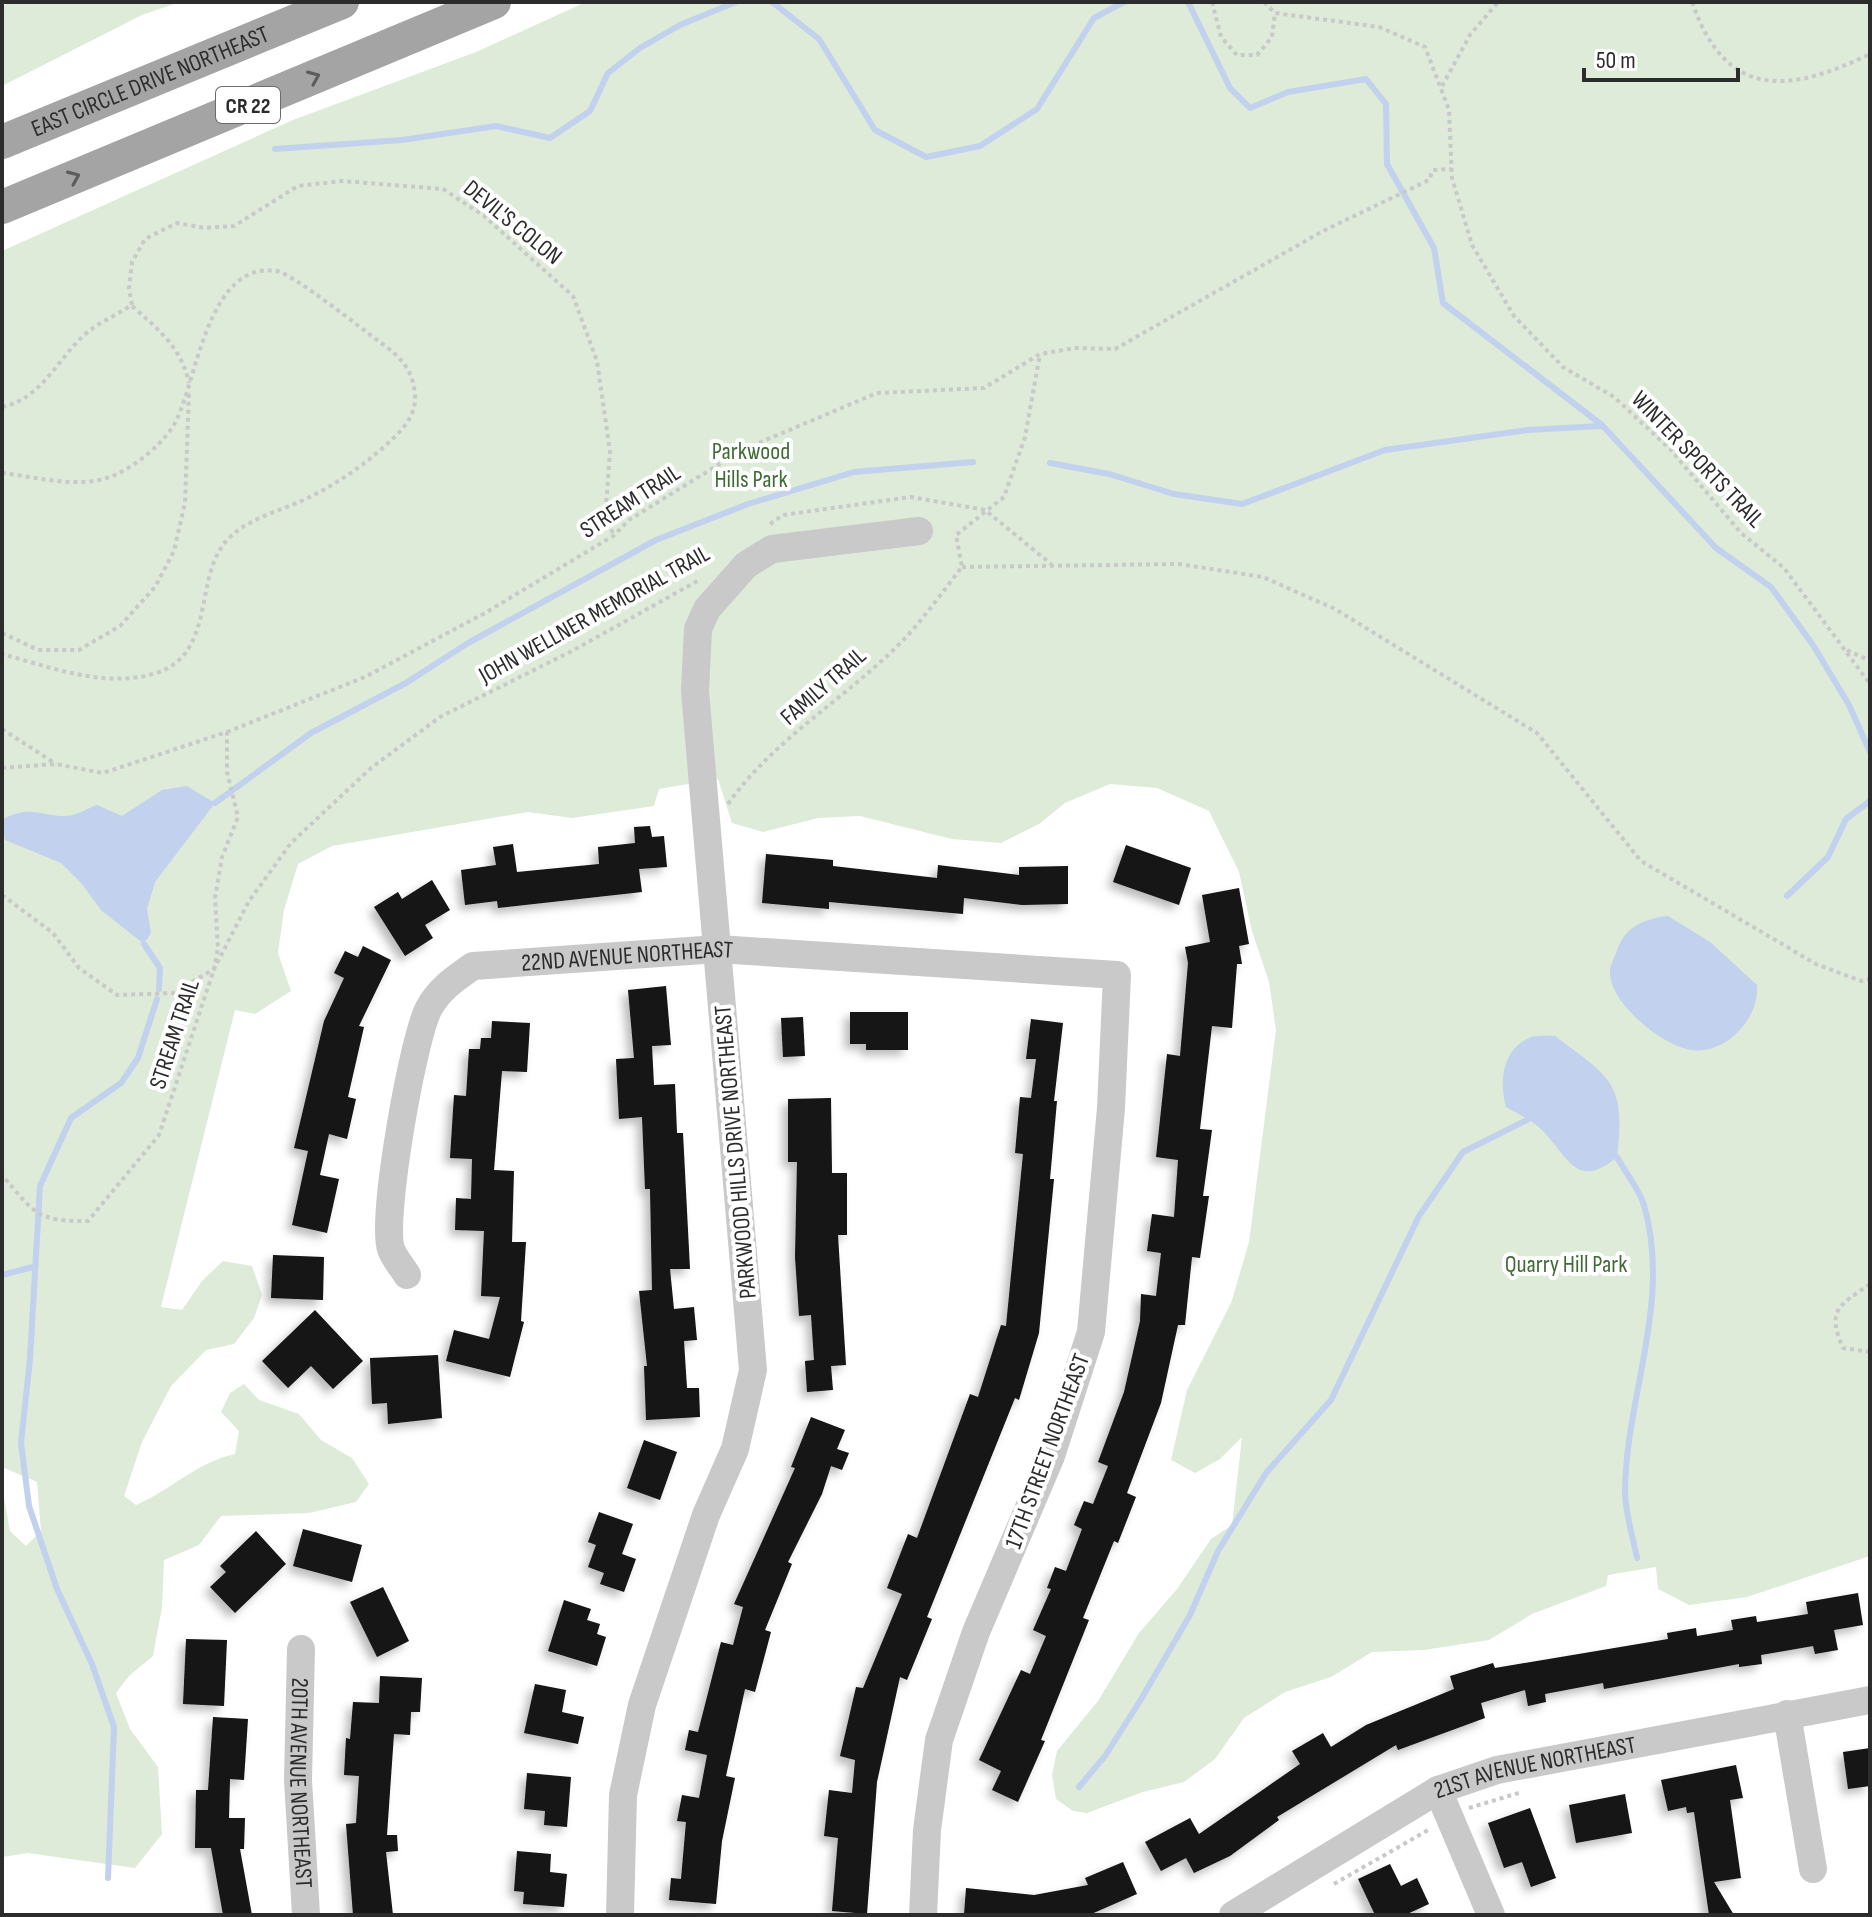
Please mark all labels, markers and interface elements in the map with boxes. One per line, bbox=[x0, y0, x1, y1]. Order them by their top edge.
street label: EAST CIRCLE DRIVE NORTHEAST bbox=[27, 20, 273, 143]
scale bar bbox=[1584, 32, 1738, 82]
text: 50 m bbox=[1596, 46, 1636, 75]
one-way arrow bbox=[306, 71, 320, 87]
road number: CR 22 bbox=[216, 87, 280, 123]
one-way arrow bbox=[66, 171, 80, 187]
street label: DEVIL'S COLON bbox=[457, 174, 568, 271]
street label: WINTER SPORTS TRAIL bbox=[1625, 385, 1770, 534]
park label: Parkwood Hills Park bbox=[712, 437, 790, 494]
street label: STREAM TRAIL bbox=[575, 458, 686, 545]
street label: JOHN WELLNER MEMORIAL TRAIL bbox=[473, 539, 715, 690]
street label: FAMILY TRAIL bbox=[774, 641, 872, 731]
street label: 22ND AVENUE NORTHEAST bbox=[520, 935, 734, 978]
street label: STREAM TRAIL bbox=[143, 976, 206, 1093]
street label: PARKWOOD HILLS DRIVE NORTHEAST bbox=[708, 1004, 763, 1300]
park label: Quarry Hill Park bbox=[1505, 1250, 1627, 1279]
street label: 17TH STREET NORTHEAST bbox=[999, 1350, 1096, 1553]
street label: 20TH AVENUE NORTHEAST bbox=[283, 1677, 318, 1889]
street label: 21ST AVENUE NORTHEAST bbox=[1430, 1730, 1639, 1805]

